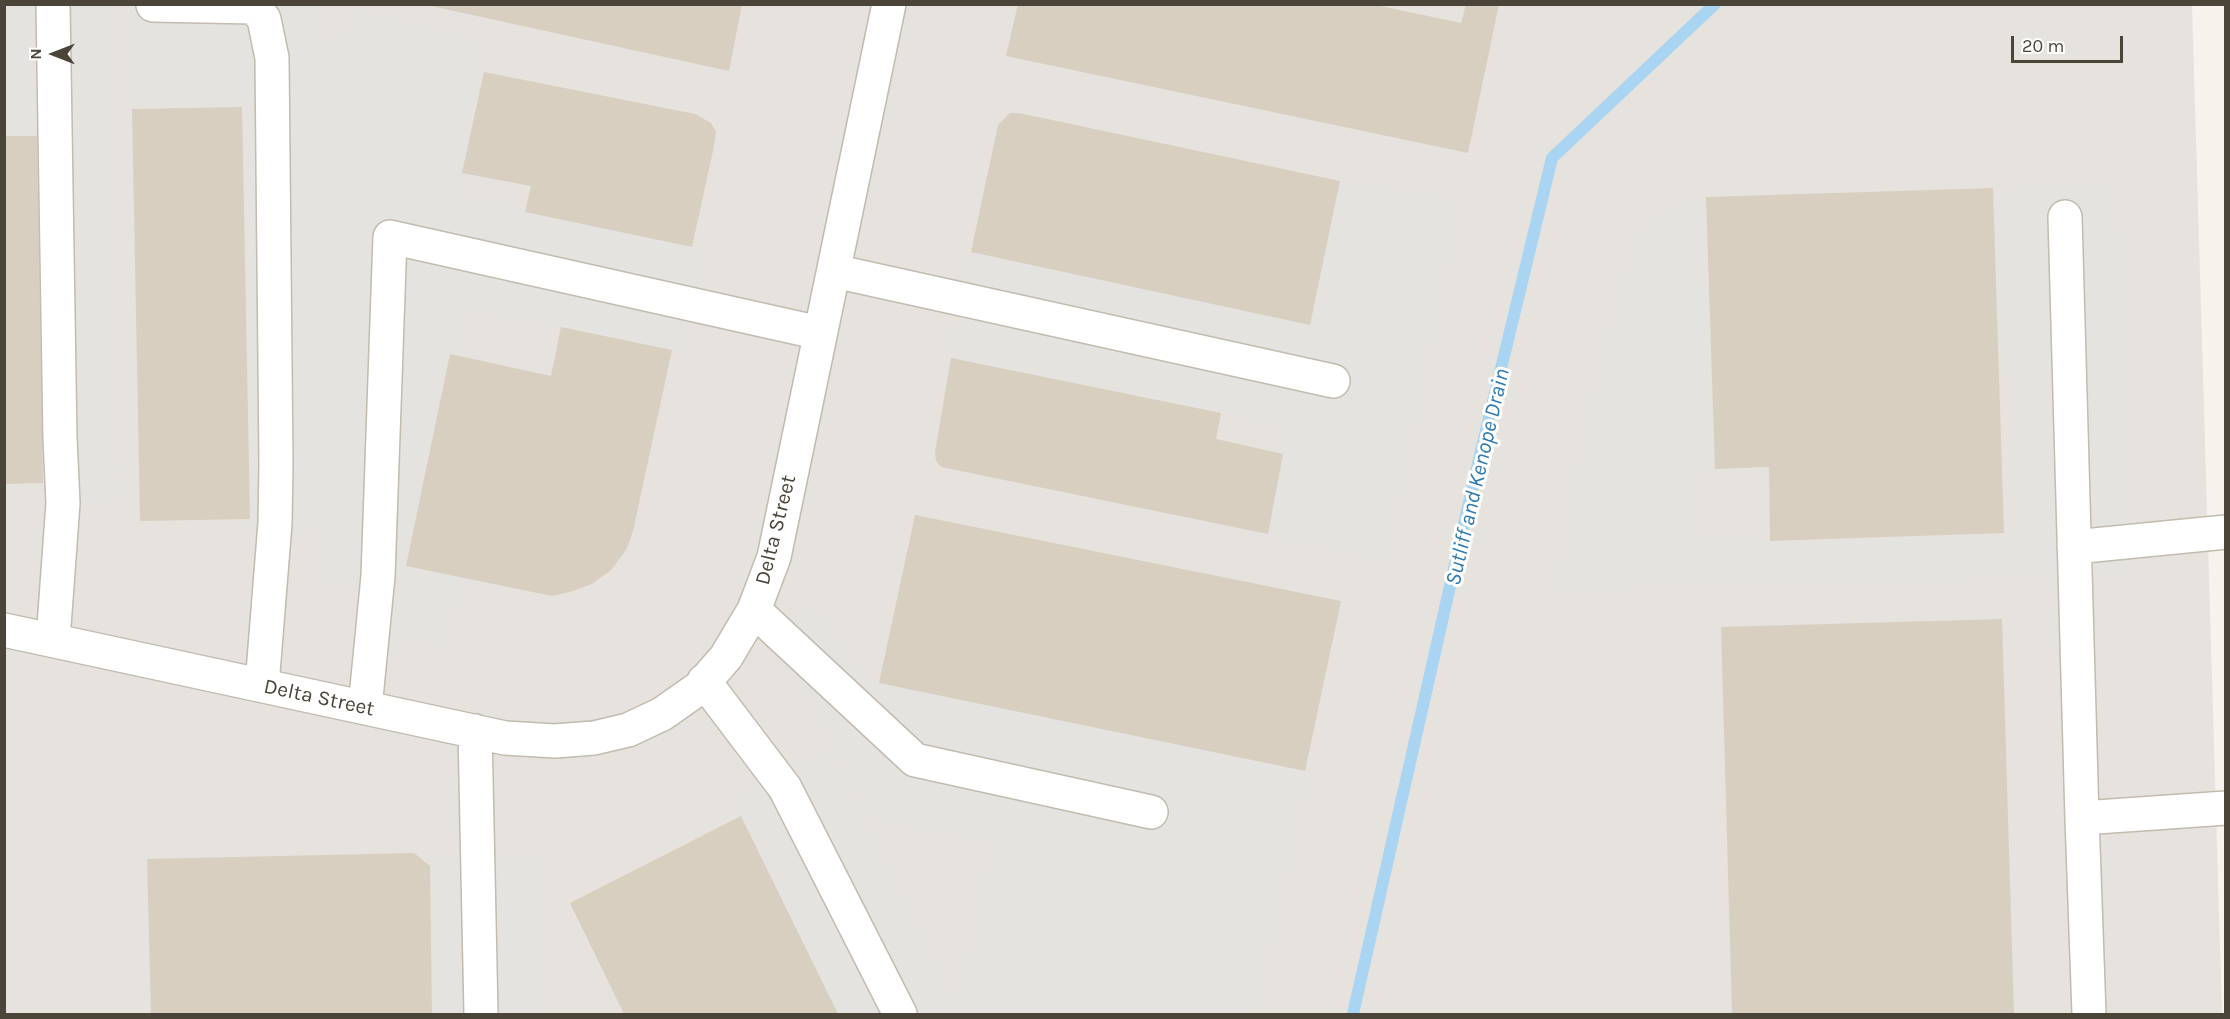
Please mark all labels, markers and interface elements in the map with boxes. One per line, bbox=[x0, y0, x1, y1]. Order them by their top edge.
north arrow bbox=[24, 24, 84, 84]
scale bar bbox=[2014, 24, 2126, 62]
text: 20 m bbox=[2022, 35, 2064, 57]
text: N bbox=[26, 48, 45, 60]
water label: Sutliff and Kenope Drain bbox=[1440, 366, 1516, 588]
street label: Delta Street bbox=[750, 472, 802, 588]
street label: Delta Street bbox=[261, 674, 377, 722]

